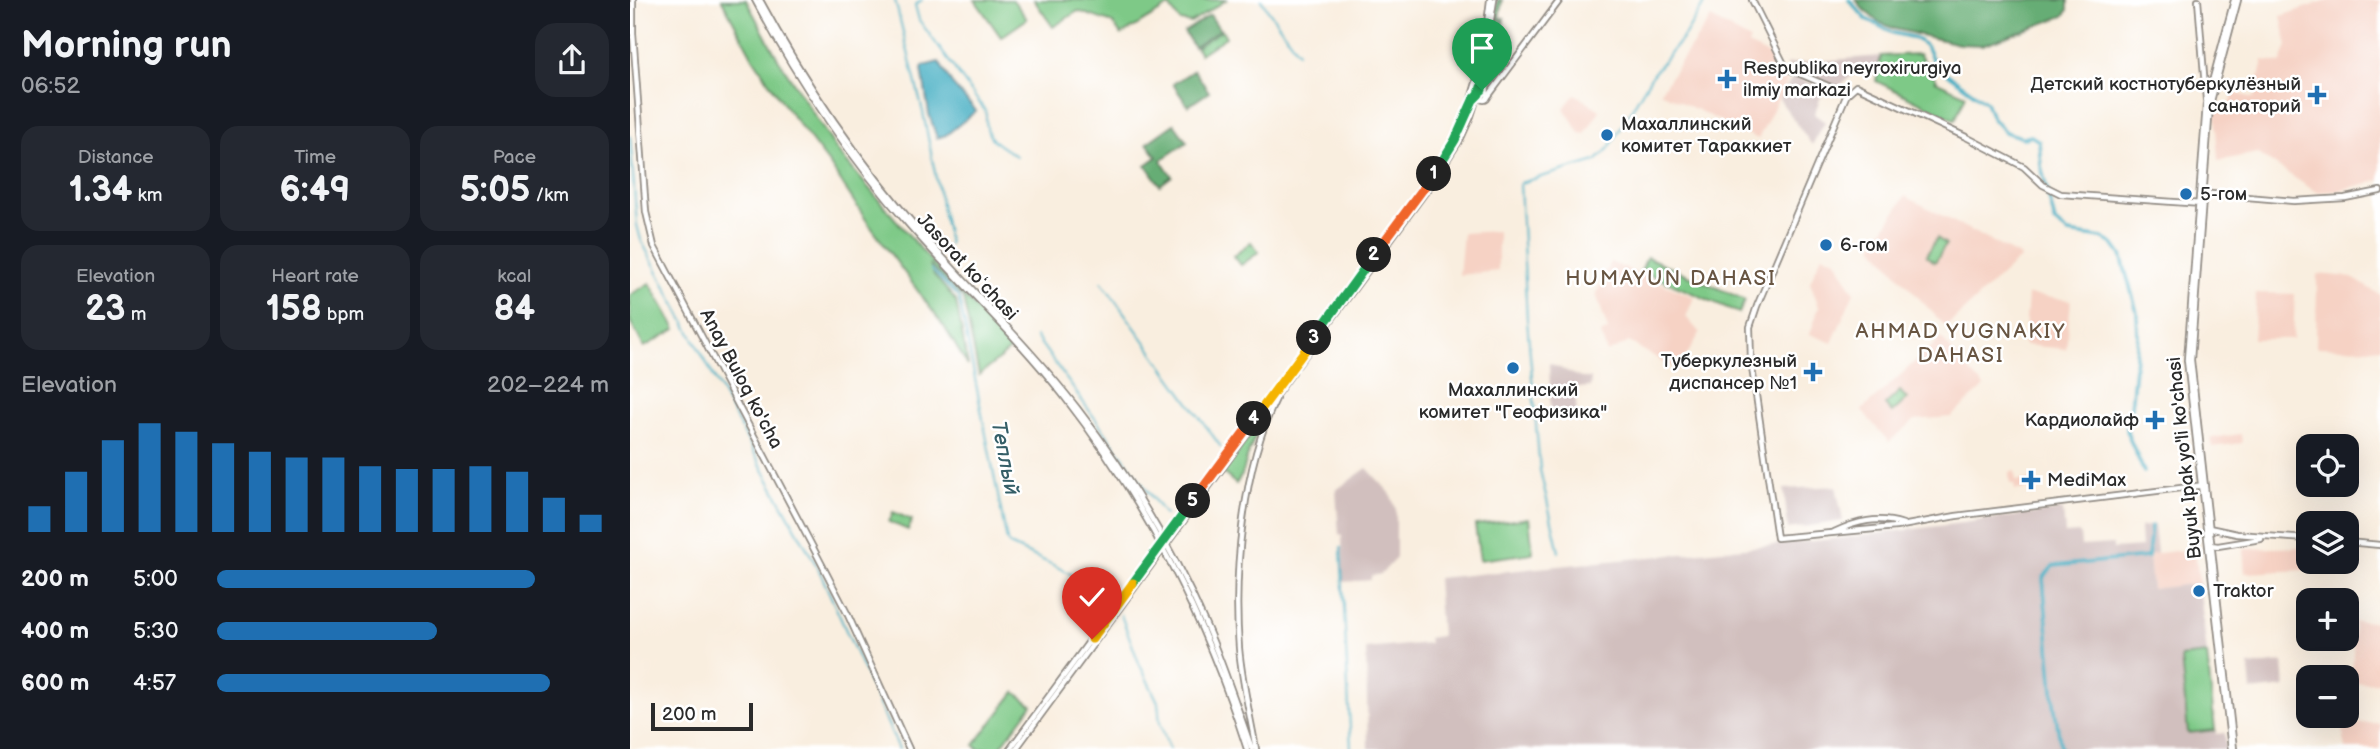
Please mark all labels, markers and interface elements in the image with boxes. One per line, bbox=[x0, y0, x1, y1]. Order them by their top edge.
pin bbox=[1452, 18, 1512, 90]
text: Morning run bbox=[21, 23, 232, 68]
button: share bbox=[535, 23, 609, 97]
icon: arrive bbox=[1463, 29, 1501, 67]
place label: Respublika neyroxirurgiya ilmiy markazi bbox=[1743, 57, 1961, 102]
marker: Respublika neyroxirurgiya ilmiy markazi bbox=[1717, 69, 1737, 89]
text: 06:52 bbox=[21, 72, 80, 100]
place label: Детский костнотуберкулёзный санаторий bbox=[2031, 73, 2301, 118]
marker: Детский костнотуберкулёзный санаторий bbox=[2307, 85, 2327, 105]
place label: Махаллинский комитет Тараккиет bbox=[1621, 113, 1792, 158]
marker: Махаллинский комитет Тараккиет bbox=[1599, 127, 1615, 143]
text: Distance bbox=[78, 146, 154, 169]
text: Time bbox=[294, 146, 336, 169]
text: Pace bbox=[493, 146, 536, 169]
pin: 1 bbox=[1416, 156, 1452, 192]
text: 1 bbox=[1430, 162, 1438, 185]
text: 1.34 bbox=[69, 169, 132, 212]
text: 6:49 bbox=[280, 169, 350, 212]
text: 5:05 bbox=[460, 169, 530, 212]
place label: 5-гом bbox=[2200, 183, 2247, 206]
text: km bbox=[132, 184, 162, 207]
text: /km bbox=[530, 184, 569, 207]
marker: 5-гом bbox=[2178, 186, 2194, 202]
street label: Jasorat koʻchasi bbox=[912, 209, 1022, 325]
place label: 6-гом bbox=[1840, 234, 1888, 257]
marker: 6-гом bbox=[1818, 237, 1834, 253]
pin: 2 bbox=[1356, 238, 1392, 272]
text: 2 bbox=[1368, 243, 1379, 266]
text: Elevation bbox=[76, 265, 155, 288]
text: Heart rate bbox=[271, 265, 359, 288]
text: kcal bbox=[497, 265, 531, 288]
district label: HUMAYUN DAHASI bbox=[1565, 266, 1777, 291]
text: 23 bbox=[85, 288, 126, 331]
text: 158 bbox=[266, 288, 322, 331]
text: 84 bbox=[493, 288, 535, 331]
text: m bbox=[126, 303, 146, 326]
text: bpm bbox=[322, 303, 364, 326]
street label: Anay Buloq ko'cha bbox=[694, 305, 788, 453]
district label: AHMAD YUGNAKIY DAHASI bbox=[1855, 319, 2067, 368]
pin: 3 bbox=[1296, 320, 1332, 356]
text: 3 bbox=[1308, 326, 1319, 349]
place label: Туберкулезный диспансер №1 bbox=[1661, 350, 1797, 395]
street label: Buyuk Ipak yo'li ko'chasi bbox=[2163, 356, 2207, 560]
marker: Махаллинский комитет "Геофизика" bbox=[1505, 360, 1521, 376]
marker: Туберкулезный диспансер №1 bbox=[1803, 362, 1823, 382]
text: Elevation bbox=[21, 371, 117, 399]
text: 202–224 m bbox=[487, 371, 609, 399]
place label: Махаллинский комитет "Геофизика" bbox=[1419, 379, 1607, 424]
pin: 4 bbox=[1236, 402, 1272, 436]
text: 4 bbox=[1248, 407, 1259, 430]
place label: Кардиолайф bbox=[2025, 409, 2139, 432]
marker: Кардиолайф bbox=[2145, 410, 2165, 430]
water label: Теплый bbox=[986, 419, 1024, 497]
map controls bbox=[2296, 434, 2359, 728]
button: locate bbox=[2296, 434, 2359, 497]
place label: MediMax bbox=[2047, 469, 2126, 492]
marker: MediMax bbox=[2021, 470, 2041, 490]
pin: 5 bbox=[1176, 484, 1210, 518]
text: 5 bbox=[1187, 489, 1198, 512]
button: layers bbox=[2296, 511, 2359, 574]
text: 200 m bbox=[21, 565, 89, 593]
text: 5:00 bbox=[133, 565, 178, 593]
pin bbox=[1062, 567, 1122, 639]
icon: check bbox=[1073, 578, 1111, 616]
place label: Traktor bbox=[2213, 580, 2275, 603]
marker: Traktor bbox=[2191, 583, 2207, 599]
button: + bbox=[2296, 588, 2359, 651]
text: 400 m bbox=[21, 617, 89, 645]
text: 5:30 bbox=[133, 617, 179, 645]
button: − bbox=[2296, 665, 2359, 728]
text: 600 m bbox=[21, 669, 89, 697]
text: 4:57 bbox=[133, 669, 176, 697]
scale bar bbox=[651, 700, 752, 732]
text: 200 m bbox=[662, 703, 716, 726]

